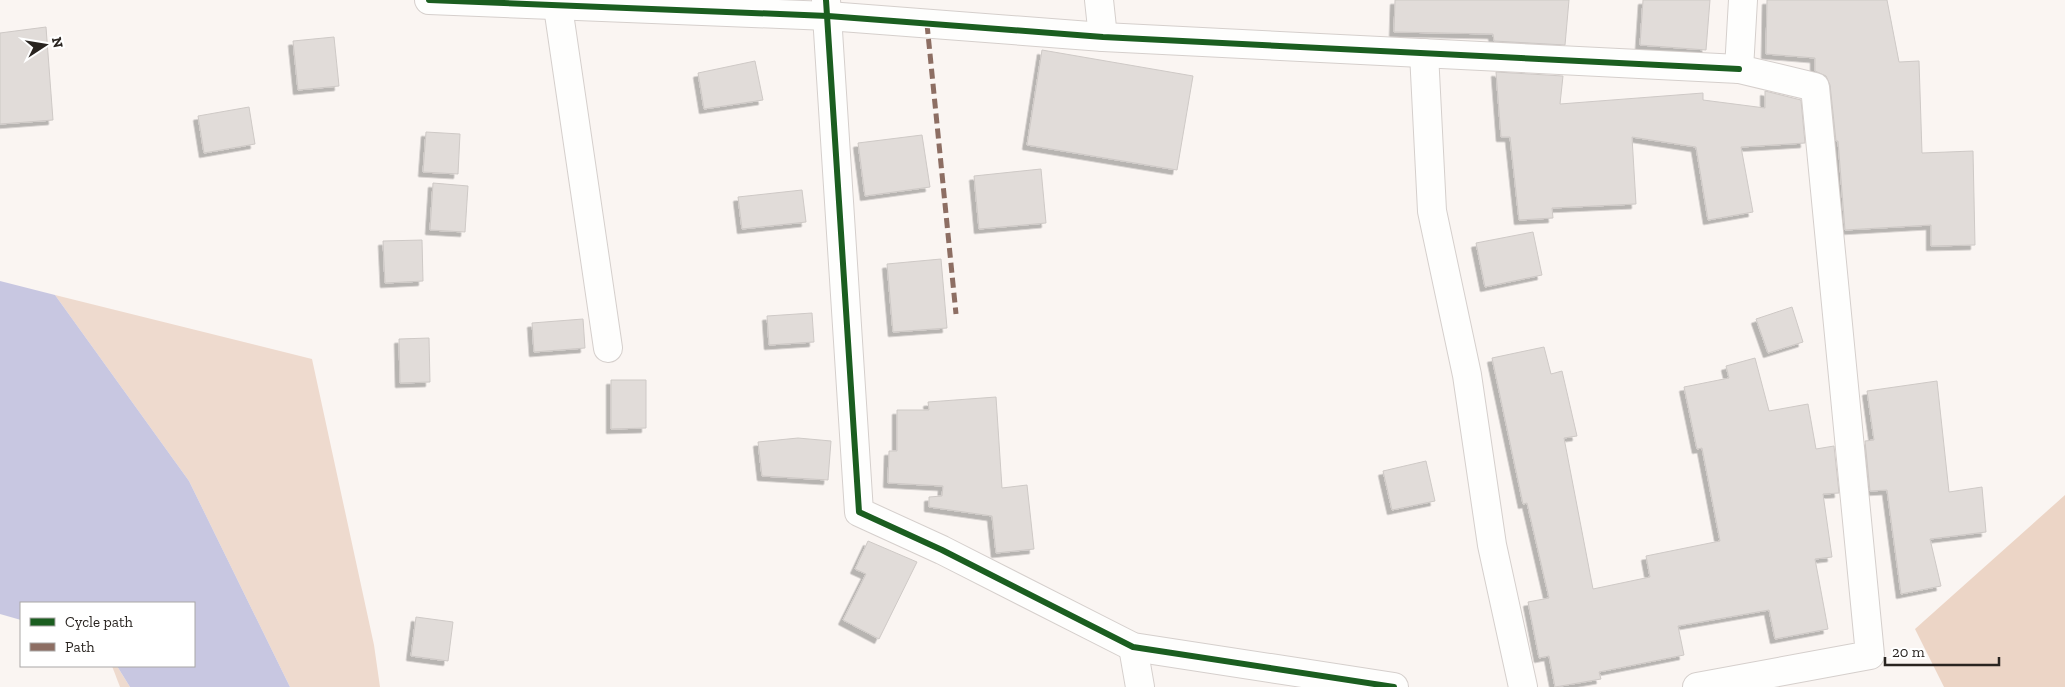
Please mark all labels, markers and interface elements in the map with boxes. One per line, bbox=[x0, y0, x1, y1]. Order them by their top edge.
north arrow bbox=[20, 20, 70, 70]
text: N bbox=[48, 35, 67, 50]
legend bbox=[20, 602, 195, 667]
text: Cycle path bbox=[65, 613, 134, 631]
scale bar bbox=[1885, 634, 1999, 666]
text: Path bbox=[65, 638, 95, 656]
text: 20 m bbox=[1892, 643, 1925, 661]

